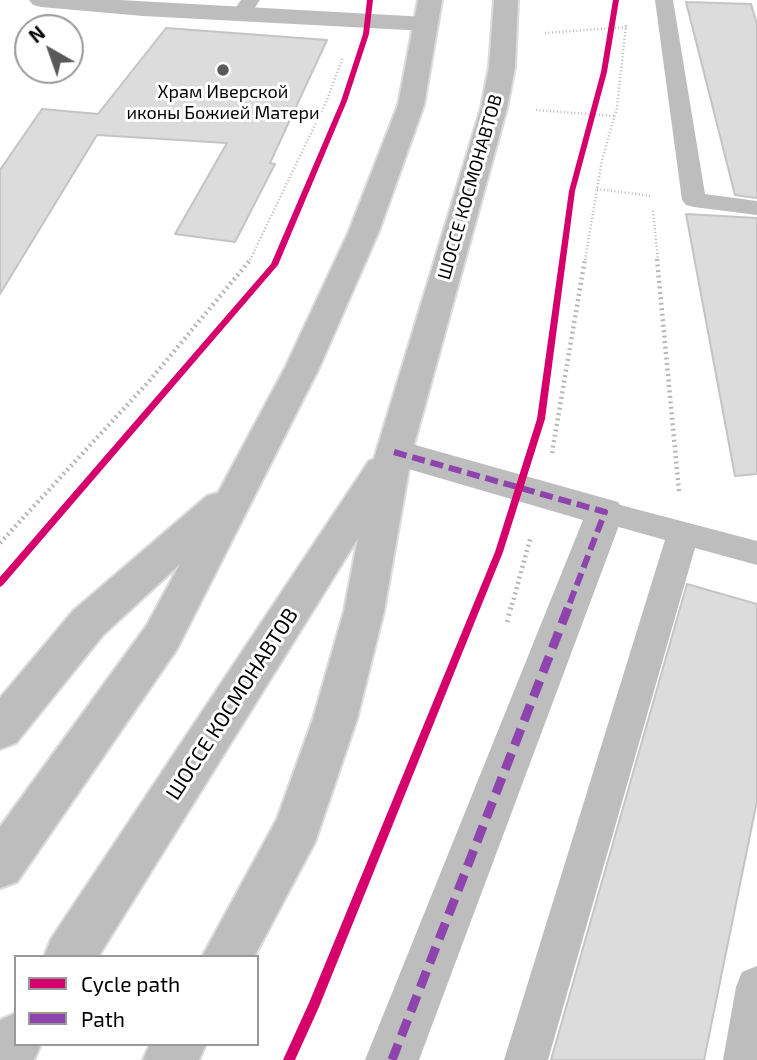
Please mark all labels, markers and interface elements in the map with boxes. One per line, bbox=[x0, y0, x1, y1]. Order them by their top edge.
north arrow bbox=[14, 14, 84, 84]
text: N bbox=[24, 21, 49, 47]
marker: Храм Иверской иконы Божией Матери bbox=[215, 62, 231, 78]
place label: Храм Иверской иконы Божией Матери bbox=[126, 81, 320, 124]
street label: ШОССЕ КОСМОНАВТОВ bbox=[433, 92, 507, 282]
street label: ШОССЕ КОСМОНАВТОВ bbox=[161, 603, 303, 805]
legend bbox=[14, 955, 259, 1046]
text: Cycle path bbox=[81, 971, 180, 996]
text: Path bbox=[81, 1006, 125, 1031]

